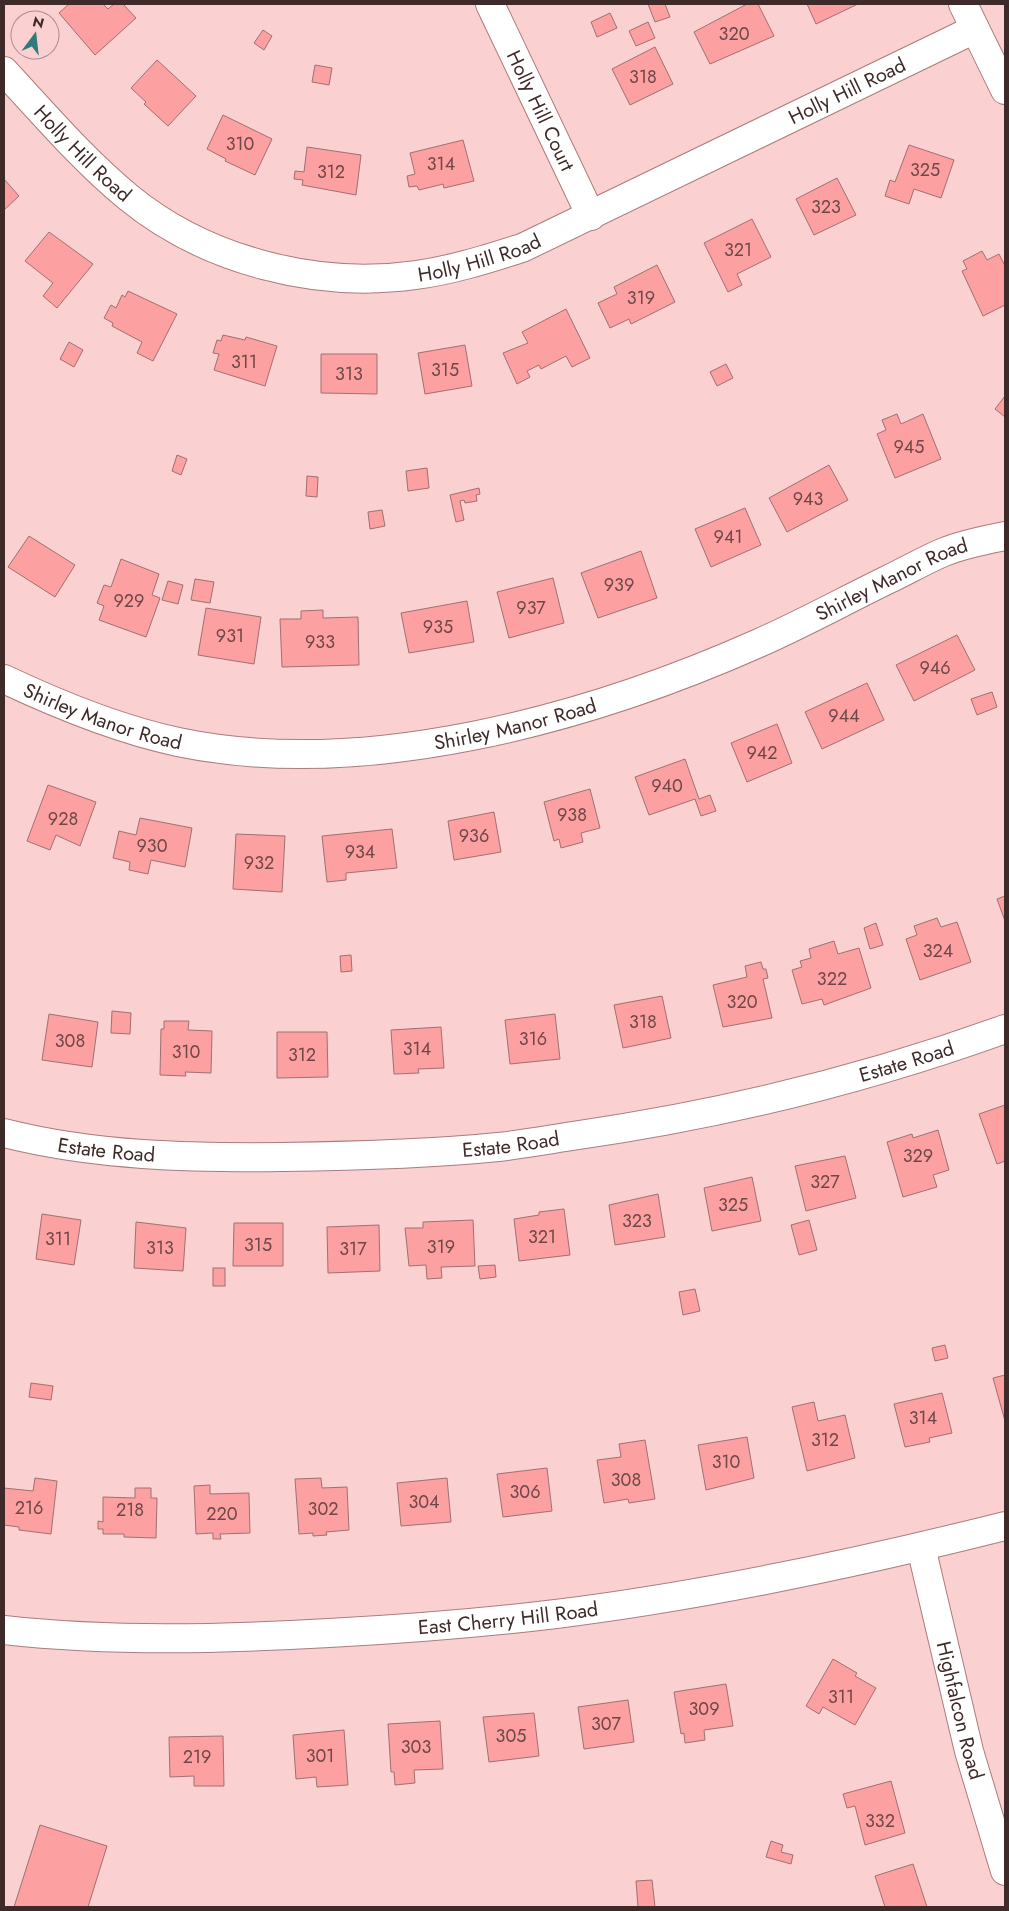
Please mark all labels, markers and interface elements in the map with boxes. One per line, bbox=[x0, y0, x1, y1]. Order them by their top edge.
north arrow bbox=[10, 10, 60, 60]
text: N bbox=[30, 11, 46, 34]
house number: 320 bbox=[719, 21, 750, 47]
street label: Holly Hill Court bbox=[500, 45, 582, 176]
street label: Holly Hill Road bbox=[783, 50, 911, 132]
house number: 318 bbox=[629, 64, 657, 90]
street label: Holly Hill Road bbox=[27, 98, 138, 209]
house number: 310 bbox=[226, 131, 255, 157]
house number: 314 bbox=[427, 151, 455, 177]
house number: 325 bbox=[910, 157, 940, 183]
house number: 312 bbox=[317, 159, 345, 185]
house number: 323 bbox=[811, 194, 841, 220]
street label: Holly Hill Road bbox=[416, 226, 546, 289]
house number: 321 bbox=[724, 237, 752, 263]
house number: 319 bbox=[627, 285, 655, 311]
house number: 311 bbox=[231, 349, 257, 375]
house number: 315 bbox=[431, 357, 459, 383]
house number: 313 bbox=[335, 361, 363, 387]
house number: 945 bbox=[893, 434, 925, 460]
house number: 943 bbox=[793, 486, 824, 512]
house number: 941 bbox=[714, 524, 742, 550]
street label: Shirley Manor Road bbox=[810, 530, 971, 628]
house number: 939 bbox=[604, 572, 634, 598]
house number: 929 bbox=[114, 588, 144, 614]
house number: 937 bbox=[516, 595, 546, 621]
house number: 935 bbox=[423, 614, 453, 640]
house number: 931 bbox=[216, 623, 244, 649]
house number: 933 bbox=[305, 629, 335, 655]
house number: 946 bbox=[919, 655, 951, 681]
street label: Shirley Manor Road bbox=[19, 675, 185, 757]
street label: Shirley Manor Road bbox=[432, 691, 600, 757]
house number: 944 bbox=[828, 703, 860, 729]
house number: 942 bbox=[746, 740, 778, 766]
house number: 940 bbox=[651, 773, 683, 799]
house number: 938 bbox=[557, 802, 587, 828]
house number: 928 bbox=[48, 806, 78, 832]
house number: 936 bbox=[459, 823, 489, 849]
house number: 930 bbox=[137, 833, 168, 859]
house number: 934 bbox=[345, 839, 375, 865]
house number: 932 bbox=[244, 850, 274, 876]
house number: 324 bbox=[923, 938, 953, 964]
house number: 322 bbox=[817, 966, 847, 992]
house number: 320 bbox=[727, 989, 758, 1015]
house number: 318 bbox=[629, 1009, 657, 1035]
house number: 316 bbox=[519, 1026, 547, 1052]
house number: 308 bbox=[55, 1028, 85, 1054]
street label: Estate Road bbox=[856, 1033, 958, 1090]
house number: 314 bbox=[403, 1036, 431, 1062]
house number: 310 bbox=[172, 1039, 201, 1065]
house number: 312 bbox=[288, 1042, 316, 1068]
street label: Estate Road bbox=[461, 1124, 561, 1165]
street label: Estate Road bbox=[56, 1130, 156, 1169]
house number: 329 bbox=[903, 1143, 933, 1169]
house number: 327 bbox=[810, 1169, 840, 1195]
house number: 325 bbox=[718, 1192, 748, 1218]
house number: 323 bbox=[622, 1208, 652, 1234]
house number: 321 bbox=[528, 1224, 556, 1250]
house number: 311 bbox=[45, 1226, 71, 1252]
house number: 315 bbox=[244, 1232, 272, 1258]
house number: 319 bbox=[427, 1234, 455, 1260]
house number: 313 bbox=[146, 1235, 174, 1261]
house number: 317 bbox=[339, 1236, 367, 1262]
house number: 314 bbox=[909, 1405, 937, 1431]
house number: 312 bbox=[811, 1427, 839, 1453]
house number: 310 bbox=[712, 1449, 741, 1475]
house number: 308 bbox=[611, 1467, 641, 1493]
house number: 306 bbox=[510, 1479, 541, 1505]
house number: 304 bbox=[408, 1489, 440, 1515]
house number: 216 bbox=[15, 1495, 43, 1521]
house number: 302 bbox=[308, 1496, 338, 1522]
house number: 218 bbox=[116, 1497, 144, 1523]
house number: 220 bbox=[206, 1501, 238, 1527]
street label: East Cherry Hill Road bbox=[417, 1594, 600, 1642]
street label: Highfalcon Road bbox=[929, 1638, 991, 1783]
house number: 311 bbox=[828, 1684, 854, 1710]
house number: 309 bbox=[689, 1696, 720, 1722]
house number: 307 bbox=[591, 1711, 622, 1737]
house number: 305 bbox=[496, 1723, 526, 1749]
house number: 303 bbox=[401, 1734, 431, 1760]
house number: 301 bbox=[306, 1743, 334, 1769]
house number: 219 bbox=[183, 1744, 211, 1770]
house number: 332 bbox=[865, 1808, 895, 1834]

